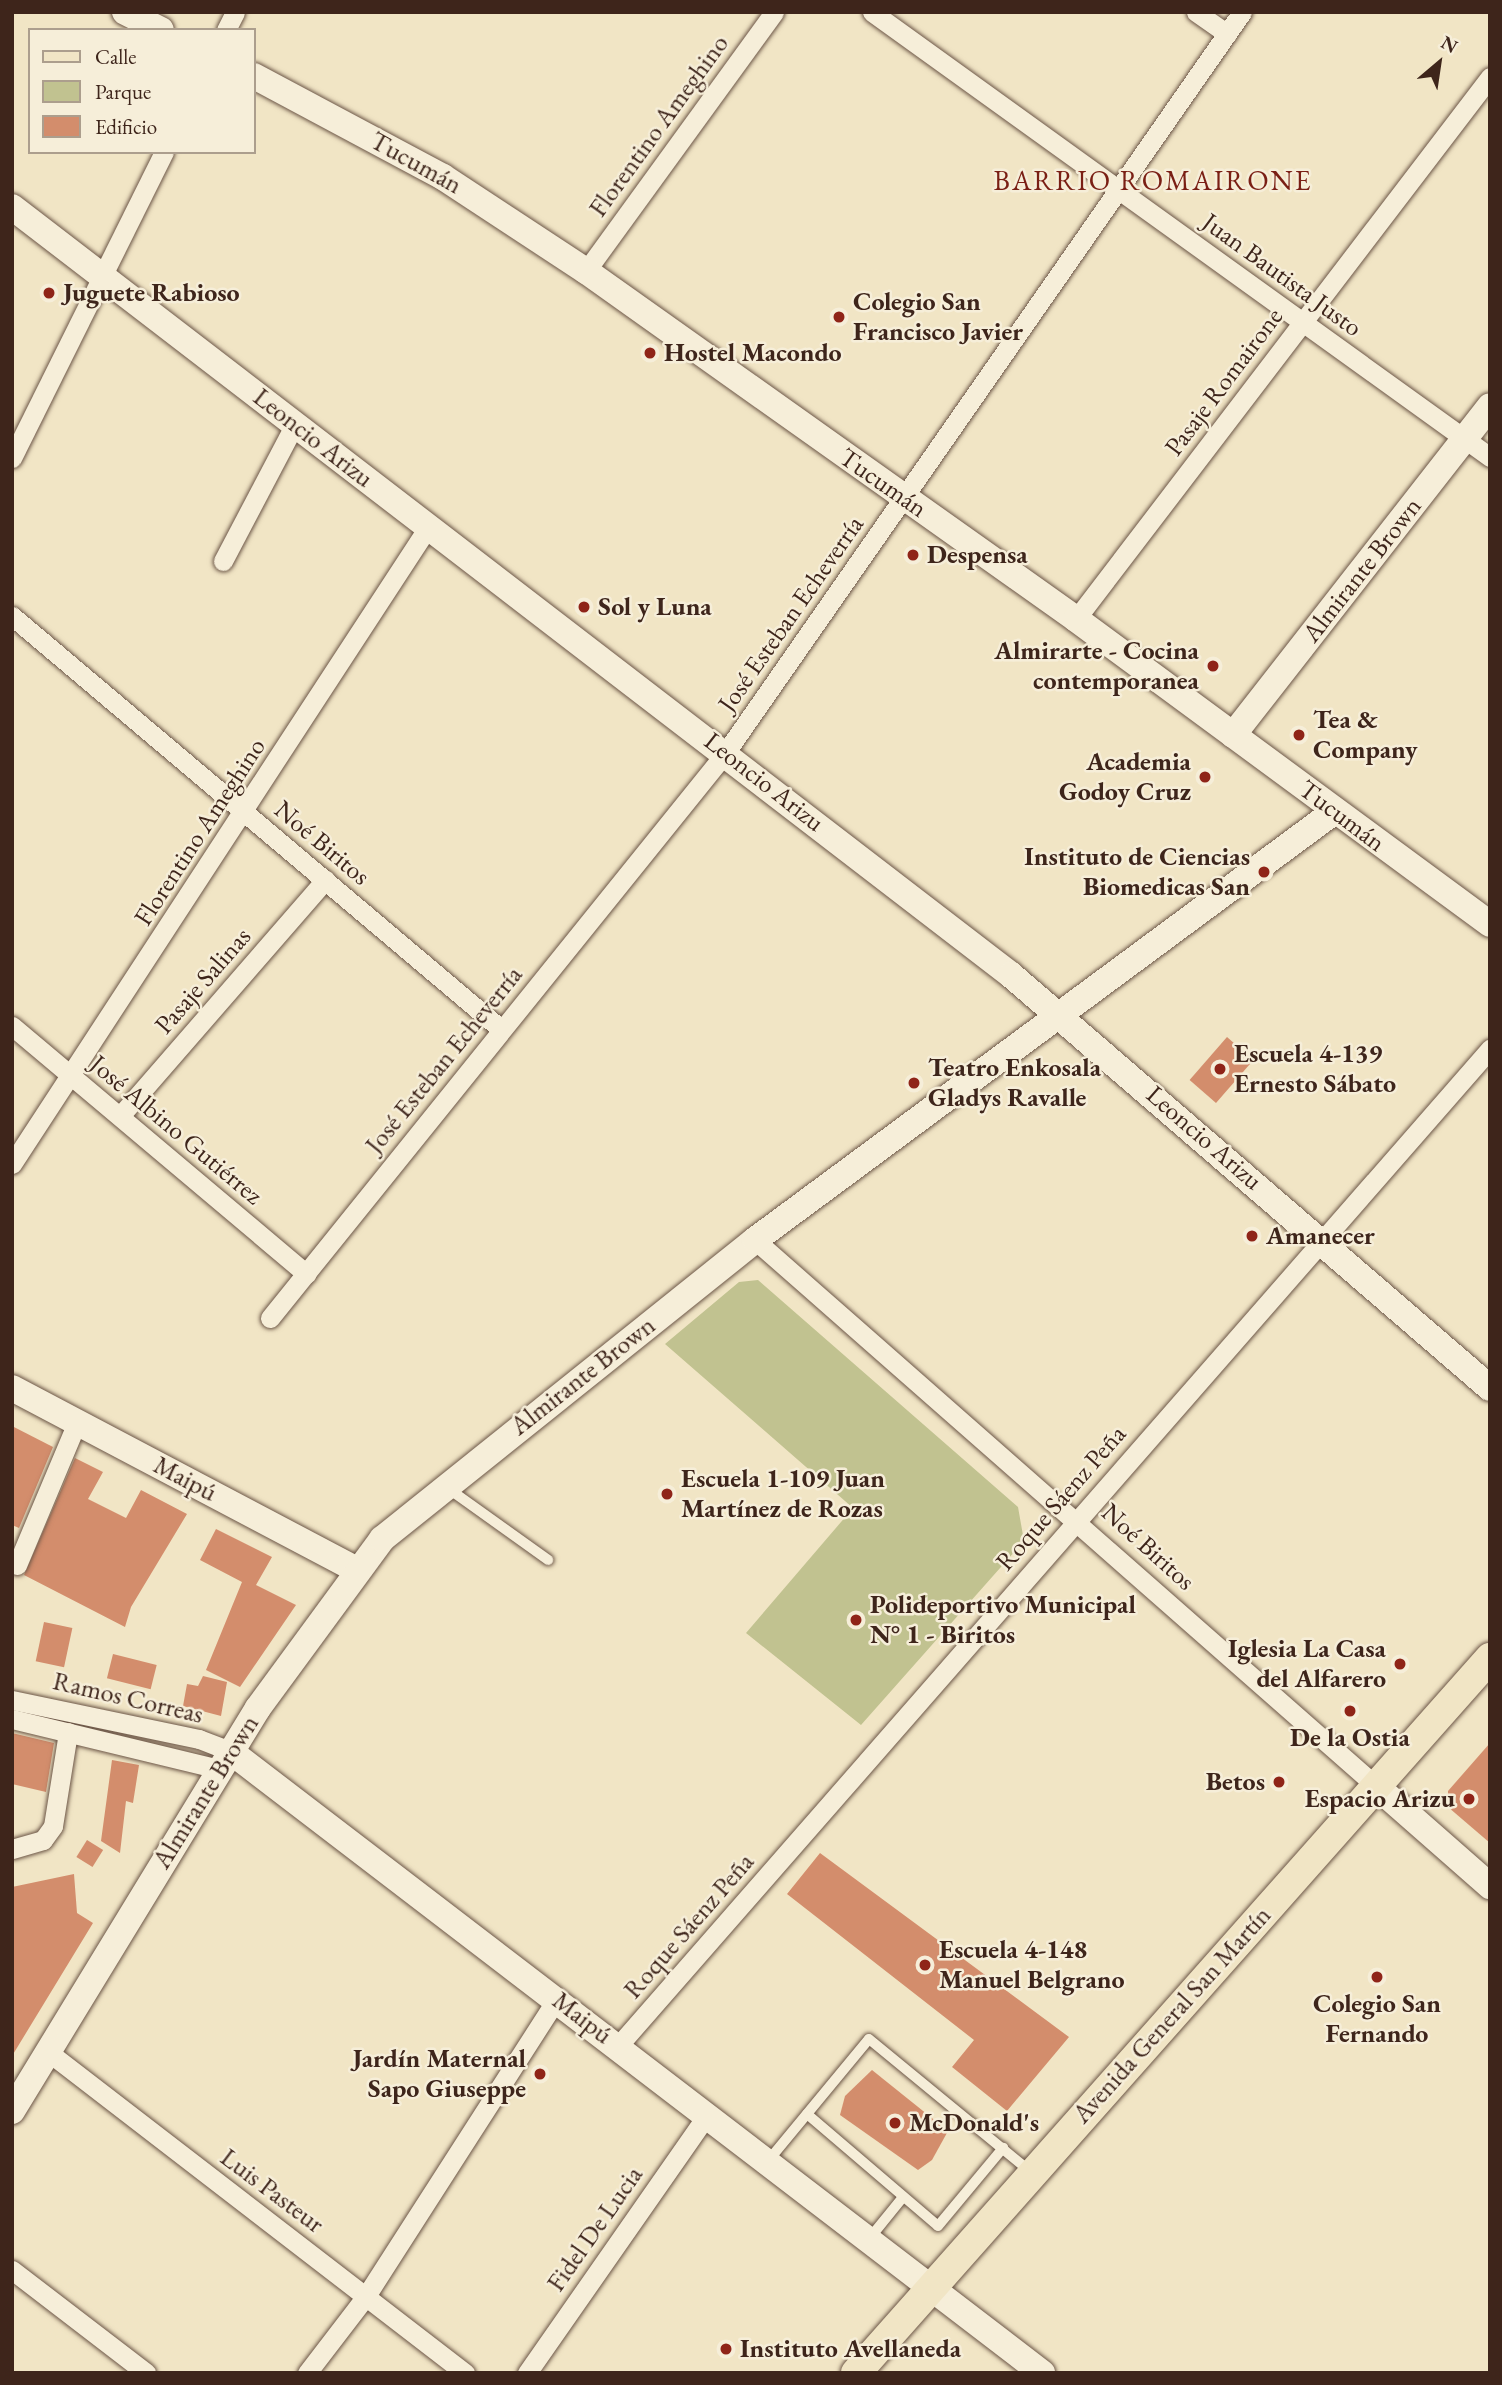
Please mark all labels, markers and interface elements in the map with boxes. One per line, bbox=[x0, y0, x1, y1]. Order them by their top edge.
legend bbox=[28, 28, 256, 154]
north arrow bbox=[1404, 28, 1474, 98]
street label: Florentino Ameghino bbox=[583, 29, 735, 223]
text: N bbox=[1437, 30, 1462, 59]
text: Calle bbox=[95, 43, 137, 70]
text: Parque bbox=[95, 78, 151, 105]
text: Edificio bbox=[95, 113, 157, 140]
street label: Tucumán bbox=[365, 125, 467, 201]
district label: BARRIO ROMAIRONE bbox=[996, 163, 1310, 197]
street label: Juan Bautista Justo bbox=[1196, 207, 1368, 343]
place label: Juguete Rabioso bbox=[63, 277, 240, 309]
marker: Juguete Rabioso bbox=[41, 285, 57, 301]
place label: Colegio San Francisco Javier bbox=[853, 286, 1023, 348]
street label: Pasaje Romairone bbox=[1158, 302, 1290, 462]
marker: Colegio San Francisco Javier bbox=[831, 309, 847, 325]
place label: Hostel Macondo bbox=[664, 337, 842, 369]
marker: Hostel Macondo bbox=[642, 345, 658, 361]
street label: Leoncio Arizu bbox=[247, 382, 379, 494]
street label: Tucumán bbox=[833, 442, 933, 524]
street label: Almirante Brown bbox=[1296, 491, 1428, 649]
street label: José Esteban Echeverría bbox=[712, 510, 870, 718]
place label: Despensa bbox=[927, 539, 1028, 571]
marker: Despensa bbox=[905, 547, 921, 563]
place label: Sol y Luna bbox=[598, 591, 712, 623]
marker: Sol y Luna bbox=[576, 599, 592, 615]
place label: Almirarte - Cocina contemporanea bbox=[994, 635, 1199, 696]
marker: Almirarte - Cocina contemporanea bbox=[1205, 658, 1221, 674]
place label: Tea & Company bbox=[1313, 704, 1418, 766]
street label: Leoncio Arizu bbox=[698, 726, 830, 838]
marker: Tea & Company bbox=[1291, 727, 1307, 743]
street label: Florentino Ameghino bbox=[128, 732, 272, 932]
place label: Academia Godoy Cruz bbox=[1059, 746, 1191, 808]
marker: Academia Godoy Cruz bbox=[1197, 769, 1213, 785]
street label: Tucumán bbox=[1293, 774, 1391, 858]
street label: Noé Biritos bbox=[268, 794, 376, 892]
place label: Instituto de Ciencias Biomedicas San bbox=[1024, 841, 1250, 903]
marker: Instituto de Ciencias Biomedicas San bbox=[1256, 864, 1272, 880]
street label: Pasaje Salinas bbox=[148, 921, 258, 1041]
street label: José Esteban Echeverría bbox=[359, 960, 529, 1160]
place label: Escuela 4-139 Ernesto Sábato bbox=[1234, 1038, 1396, 1100]
street label: José Albino Gutiérrez bbox=[83, 1049, 269, 1211]
place label: Teatro Enkosala Gladys Ravalle bbox=[928, 1052, 1101, 1114]
marker: Escuela 4-139 Ernesto Sábato bbox=[1212, 1061, 1228, 1077]
marker: Teatro Enkosala Gladys Ravalle bbox=[906, 1075, 922, 1091]
street label: Leoncio Arizu bbox=[1140, 1079, 1268, 1197]
place label: Amanecer bbox=[1266, 1220, 1375, 1252]
marker: Amanecer bbox=[1244, 1228, 1260, 1244]
street label: Almirante Brown bbox=[504, 1310, 662, 1442]
street label: Roque Sáenz Peña bbox=[989, 1419, 1133, 1577]
street label: Maipú bbox=[148, 1450, 222, 1508]
place label: Escuela 1-109 Juan Martínez de Rozas bbox=[681, 1463, 885, 1524]
marker: Escuela 1-109 Juan Martínez de Rozas bbox=[659, 1486, 675, 1502]
street label: Noé Biritos bbox=[1095, 1497, 1201, 1597]
place label: Polideportivo Municipal N° 1 - Biritos bbox=[870, 1589, 1136, 1650]
marker: Polideportivo Municipal N° 1 - Biritos bbox=[848, 1612, 864, 1628]
place label: Iglesia La Casa del Alfarero bbox=[1228, 1633, 1386, 1694]
marker: Iglesia La Casa del Alfarero bbox=[1392, 1656, 1408, 1672]
street label: Ramos Correas bbox=[50, 1666, 206, 1730]
marker: De la Ostia bbox=[1342, 1703, 1358, 1719]
street label: Almirante Brown bbox=[146, 1709, 266, 1875]
place label: De la Ostia bbox=[1290, 1722, 1410, 1754]
place label: Betos bbox=[1206, 1766, 1265, 1798]
marker: Betos bbox=[1271, 1774, 1287, 1790]
place label: Espacio Arizu bbox=[1305, 1783, 1455, 1815]
marker: Espacio Arizu bbox=[1461, 1791, 1477, 1807]
street label: Roque Sáenz Peña bbox=[617, 1847, 761, 2005]
street label: Avenida General San Martín bbox=[1066, 1900, 1278, 2130]
place label: Escuela 4-148 Manuel Belgrano bbox=[939, 1934, 1125, 1996]
marker: Escuela 4-148 Manuel Belgrano bbox=[917, 1957, 933, 1973]
marker: Colegio San Fernando bbox=[1369, 1969, 1385, 1985]
street label: Maipú bbox=[546, 1985, 618, 2051]
place label: Colegio San Fernando bbox=[1313, 1988, 1441, 2050]
place label: Jardín Maternal Sapo Giuseppe bbox=[352, 2043, 526, 2104]
marker: Jardín Maternal Sapo Giuseppe bbox=[532, 2066, 548, 2082]
place label: McDonald's bbox=[909, 2107, 1039, 2139]
marker: McDonald's bbox=[887, 2115, 903, 2131]
street label: Luis Pasteur bbox=[214, 2142, 330, 2240]
street label: Fidel De Lucia bbox=[540, 2160, 650, 2298]
place label: Instituto Avellaneda bbox=[740, 2333, 961, 2365]
marker: Instituto Avellaneda bbox=[718, 2341, 734, 2357]

